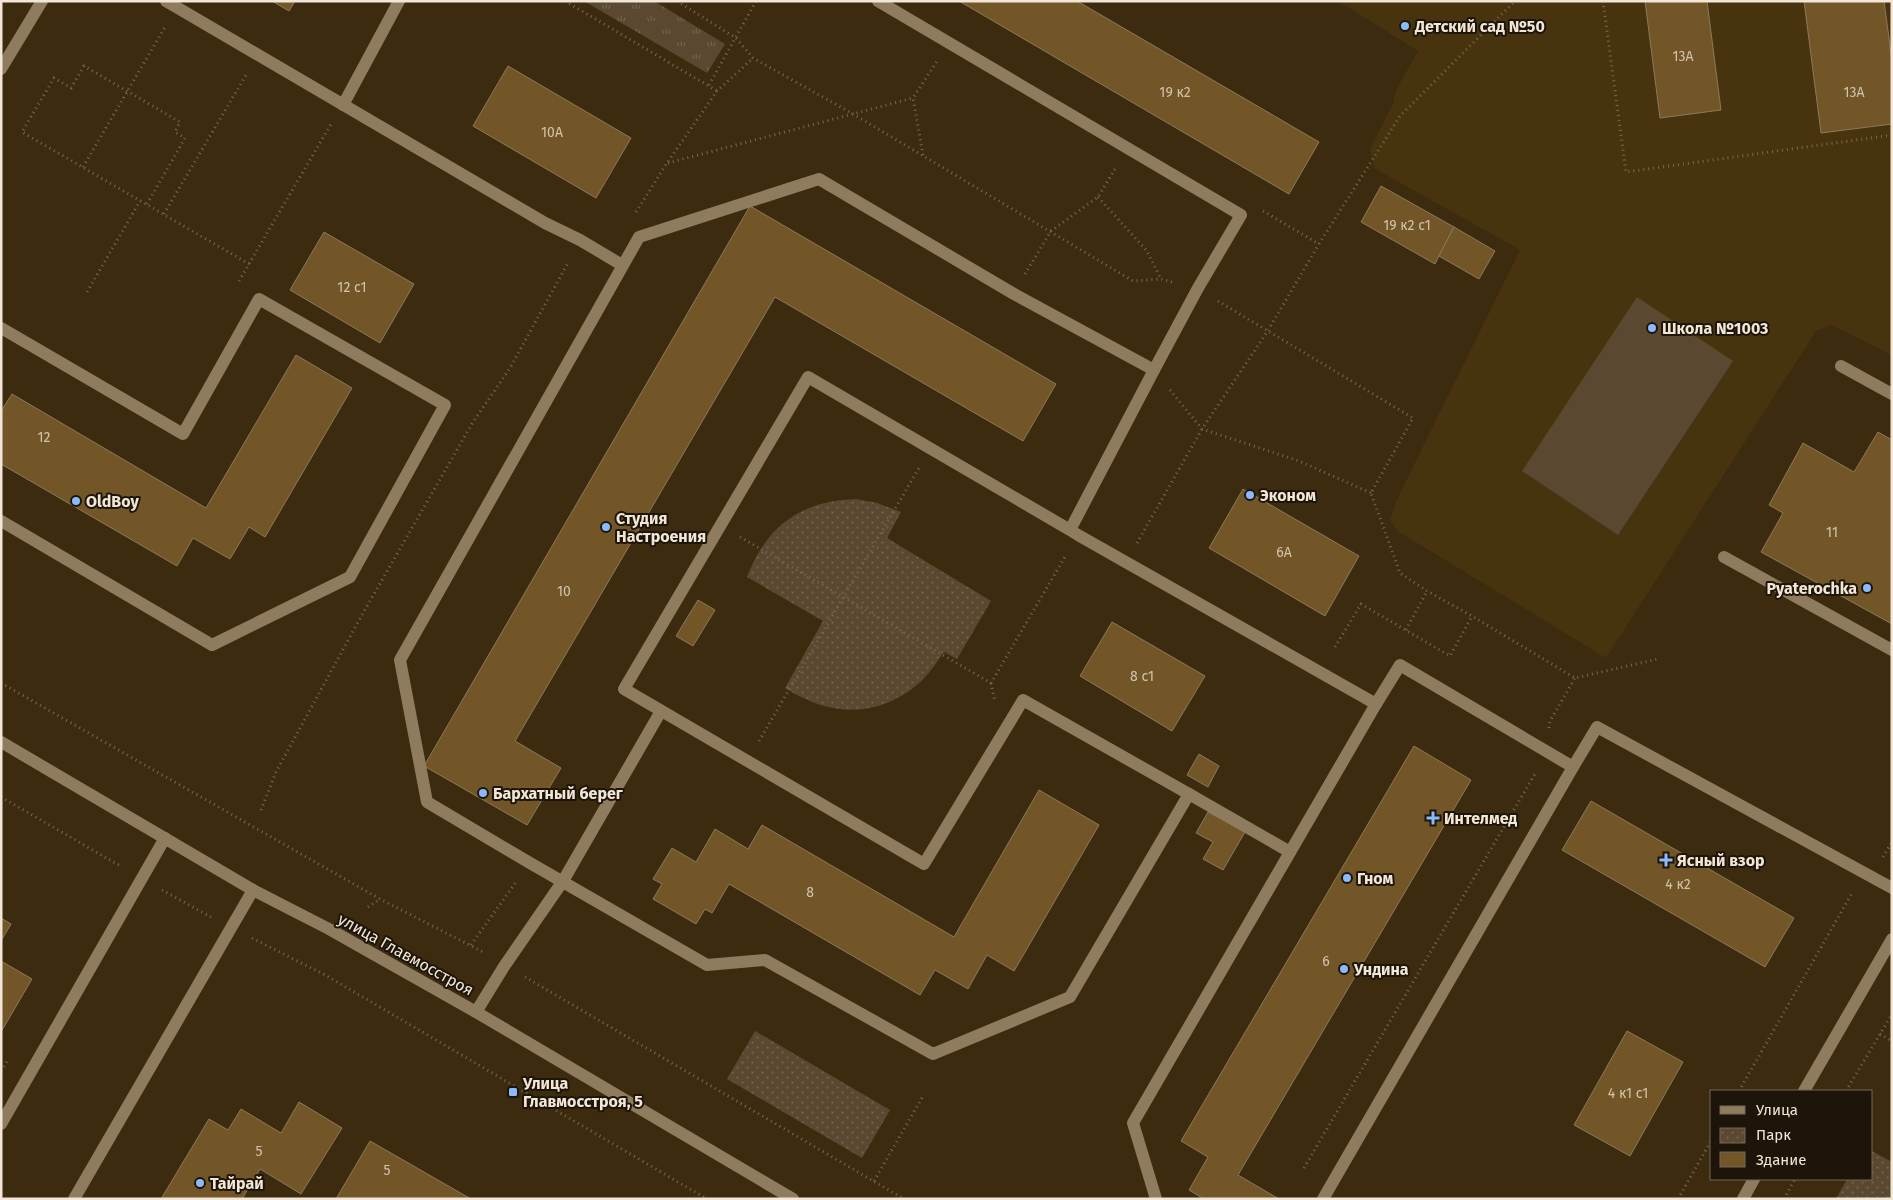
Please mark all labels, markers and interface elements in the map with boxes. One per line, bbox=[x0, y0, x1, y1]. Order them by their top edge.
place label: Детский сад №50 bbox=[1414, 17, 1545, 36]
marker: Детский сад №50 bbox=[1399, 20, 1411, 32]
house number: 13А bbox=[1672, 48, 1694, 65]
house number: 19 к2 bbox=[1159, 84, 1191, 101]
house number: 13А bbox=[1843, 84, 1865, 101]
house number: 10А bbox=[541, 124, 563, 141]
house number: 19 к2 с1 bbox=[1383, 217, 1431, 234]
house number: 12 с1 bbox=[337, 279, 367, 296]
place label: Школа №1003 bbox=[1662, 319, 1768, 338]
marker: Школа №1003 bbox=[1646, 322, 1658, 334]
house number: 12 bbox=[38, 429, 51, 446]
place label: Эконом bbox=[1260, 486, 1316, 505]
marker: Эконом bbox=[1244, 489, 1256, 501]
place label: OldBoy bbox=[86, 492, 139, 511]
marker: OldBoy bbox=[70, 495, 82, 507]
place label: Студия Настроения bbox=[616, 509, 706, 546]
marker: Студия Настроения bbox=[600, 521, 612, 533]
house number: 11 bbox=[1826, 524, 1838, 541]
house number: 6А bbox=[1276, 544, 1292, 561]
place label: Pyaterochka bbox=[1767, 579, 1857, 598]
marker: Pyaterochka bbox=[1861, 582, 1873, 594]
house number: 10 bbox=[557, 583, 571, 600]
house number: 8 с1 bbox=[1130, 668, 1154, 685]
place label: Бархатный берег bbox=[493, 784, 624, 803]
marker: Бархатный берег bbox=[477, 787, 489, 799]
place label: Интелмед bbox=[1444, 809, 1517, 828]
marker: Интелмед bbox=[1426, 811, 1440, 825]
place label: Ясный взор bbox=[1677, 851, 1765, 870]
marker: Ясный взор bbox=[1659, 853, 1673, 867]
place label: Гном bbox=[1357, 869, 1394, 888]
marker: Гном bbox=[1341, 872, 1353, 884]
house number: 4 к2 bbox=[1665, 876, 1691, 893]
house number: 8 bbox=[806, 884, 814, 901]
street label: улица Главмосстроя bbox=[335, 909, 477, 1000]
house number: 6 bbox=[1322, 953, 1330, 970]
place label: Ундина bbox=[1353, 960, 1409, 979]
marker: Ундина bbox=[1338, 963, 1350, 975]
place label: Улица Главмосстроя, 5 bbox=[522, 1074, 643, 1111]
house number: 4 к1 с1 bbox=[1608, 1085, 1648, 1102]
marker: Улица Главмосстроя, 5 bbox=[507, 1086, 519, 1098]
legend bbox=[1710, 1090, 1873, 1180]
text: Улица bbox=[1756, 1101, 1798, 1119]
text: Парк bbox=[1756, 1126, 1791, 1144]
house number: 5 bbox=[255, 1143, 263, 1160]
text: Здание bbox=[1756, 1151, 1806, 1169]
house number: 5 bbox=[383, 1162, 391, 1179]
place label: Тайрай bbox=[210, 1174, 264, 1193]
marker: Тайрай bbox=[194, 1177, 206, 1189]

